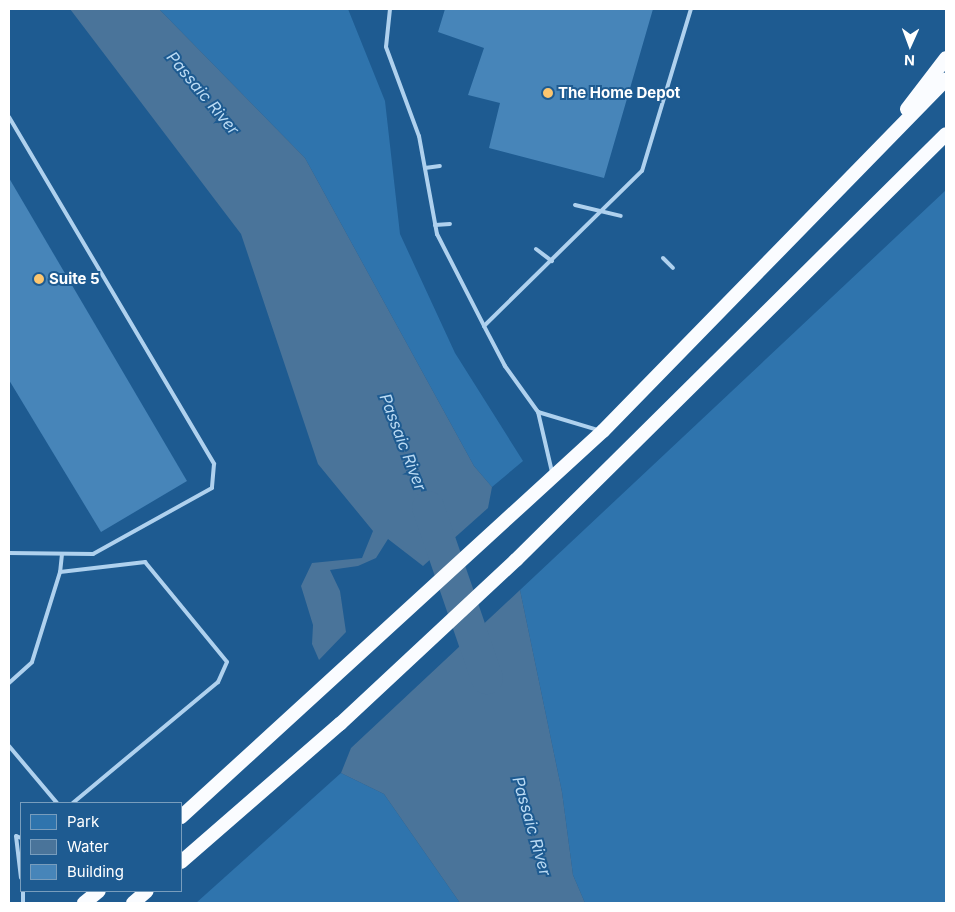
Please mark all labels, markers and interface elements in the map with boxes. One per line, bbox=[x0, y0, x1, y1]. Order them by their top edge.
north arrow bbox=[885, 20, 935, 70]
water label: Passaic River bbox=[163, 48, 243, 138]
text: N bbox=[904, 52, 915, 69]
place label: The Home Depot bbox=[558, 84, 680, 102]
marker: The Home Depot bbox=[542, 87, 554, 99]
place label: Suite 5 bbox=[49, 270, 100, 288]
marker: Suite 5 bbox=[33, 273, 45, 285]
water label: Passaic River bbox=[376, 391, 430, 493]
water label: Passaic River bbox=[509, 774, 555, 878]
legend bbox=[20, 802, 182, 892]
text: Park bbox=[67, 812, 99, 831]
text: Water bbox=[67, 837, 109, 856]
text: Building bbox=[67, 862, 124, 881]

